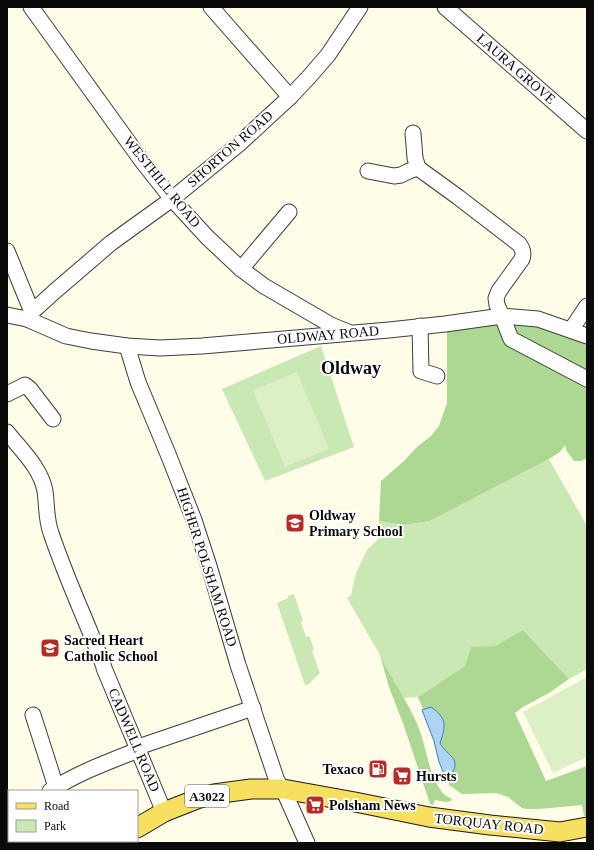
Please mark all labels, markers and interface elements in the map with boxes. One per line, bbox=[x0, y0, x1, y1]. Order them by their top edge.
street label: LAURA GROVE bbox=[474, 31, 558, 107]
street label: SHORTON ROAD bbox=[184, 108, 276, 190]
street label: WESTHILL ROAD bbox=[121, 134, 203, 230]
street label: OLDWAY ROAD bbox=[277, 323, 379, 347]
district label: Oldway bbox=[321, 358, 381, 378]
street label: HIGHER POLSHAM ROAD bbox=[174, 486, 240, 648]
place label: Oldway Primary School bbox=[309, 508, 403, 539]
school or university icon: Oldway Primary School bbox=[284, 512, 306, 534]
place label: Sacred Heart Catholic School bbox=[64, 633, 158, 664]
school or university icon: Sacred Heart Catholic School bbox=[39, 637, 61, 659]
street label: CADWELL ROAD bbox=[105, 686, 163, 794]
fuel station icon: Texaco bbox=[367, 758, 389, 780]
place label: Texaco bbox=[323, 762, 364, 777]
supermarket icon: Hursts bbox=[391, 765, 413, 787]
place label: Hursts bbox=[416, 769, 457, 784]
road number: A3022 bbox=[185, 785, 229, 807]
legend bbox=[8, 790, 138, 842]
supermarket icon: Polsham News bbox=[304, 794, 326, 816]
place label: Polsham News bbox=[329, 798, 416, 813]
text: Road bbox=[44, 799, 69, 813]
street label: TORQUAY ROAD bbox=[434, 811, 544, 837]
text: Park bbox=[44, 819, 66, 833]

